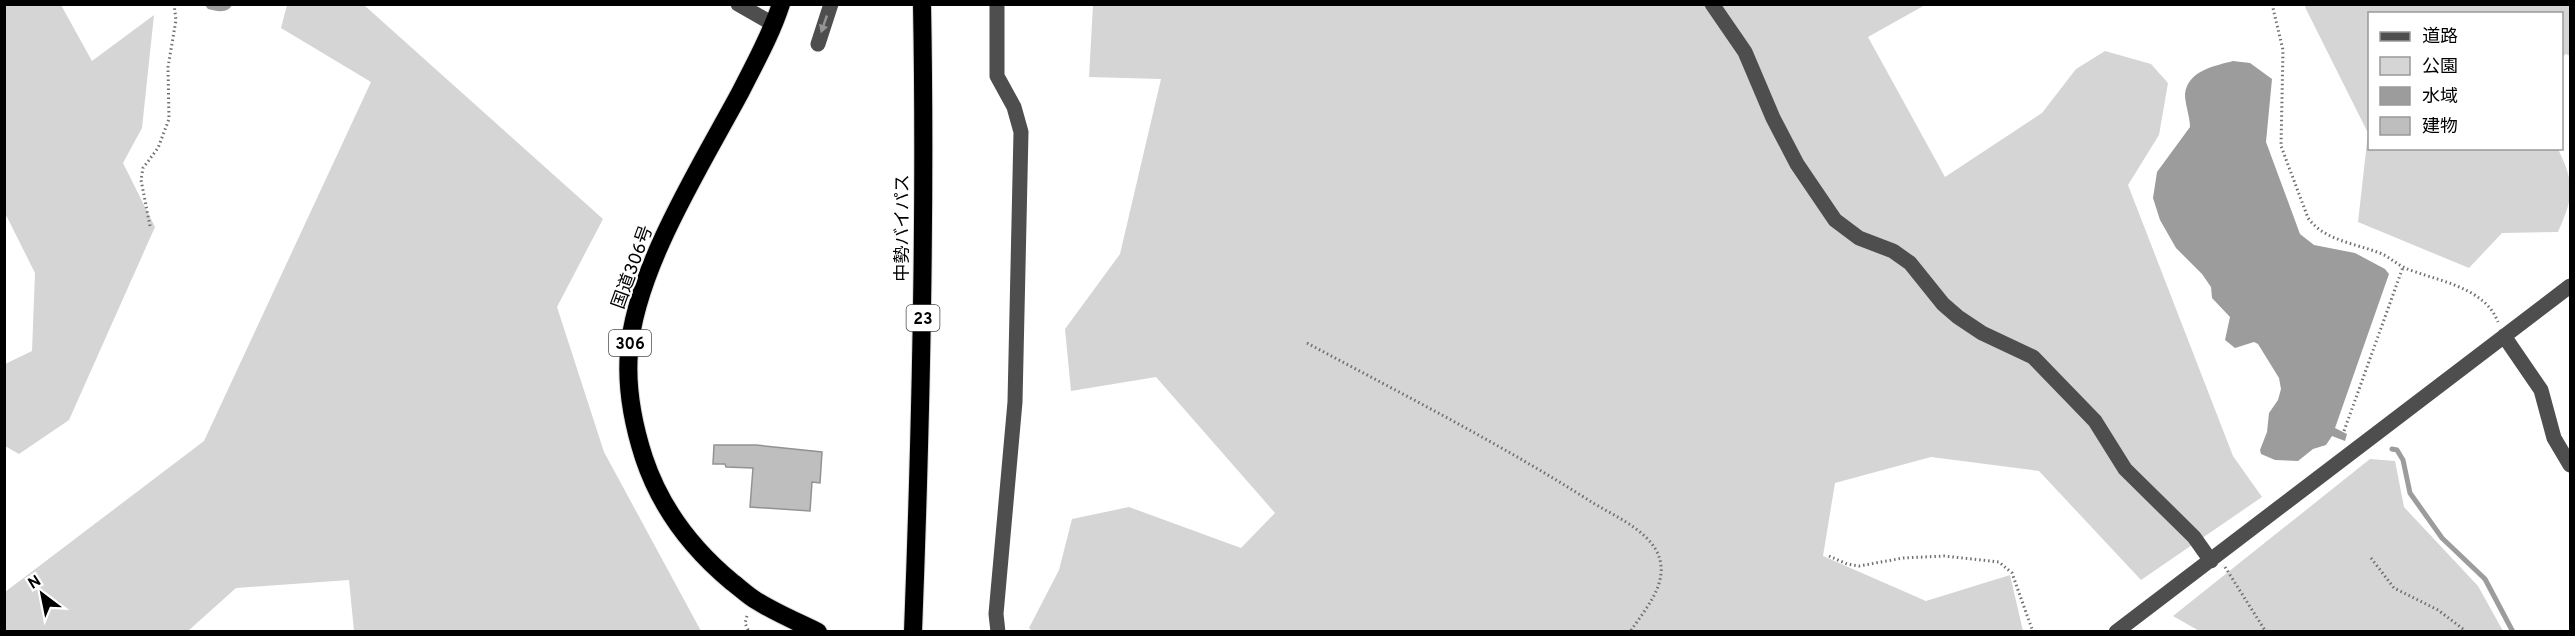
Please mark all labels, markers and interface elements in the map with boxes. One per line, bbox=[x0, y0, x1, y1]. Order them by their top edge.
legend bbox=[2368, 12, 2563, 150]
one-way arrow bbox=[819, 15, 829, 33]
text: 道路 bbox=[2422, 26, 2458, 49]
text: 公園 bbox=[2422, 56, 2458, 79]
text: 水域 bbox=[2422, 86, 2458, 109]
text: 建物 bbox=[2422, 116, 2458, 139]
street label: 中勢バイパス bbox=[892, 174, 915, 282]
street label: 国道306号 bbox=[608, 223, 659, 312]
road number: 23 bbox=[906, 305, 940, 331]
road number: 306 bbox=[609, 330, 651, 356]
north arrow bbox=[12, 564, 72, 624]
text: N bbox=[25, 571, 45, 595]

